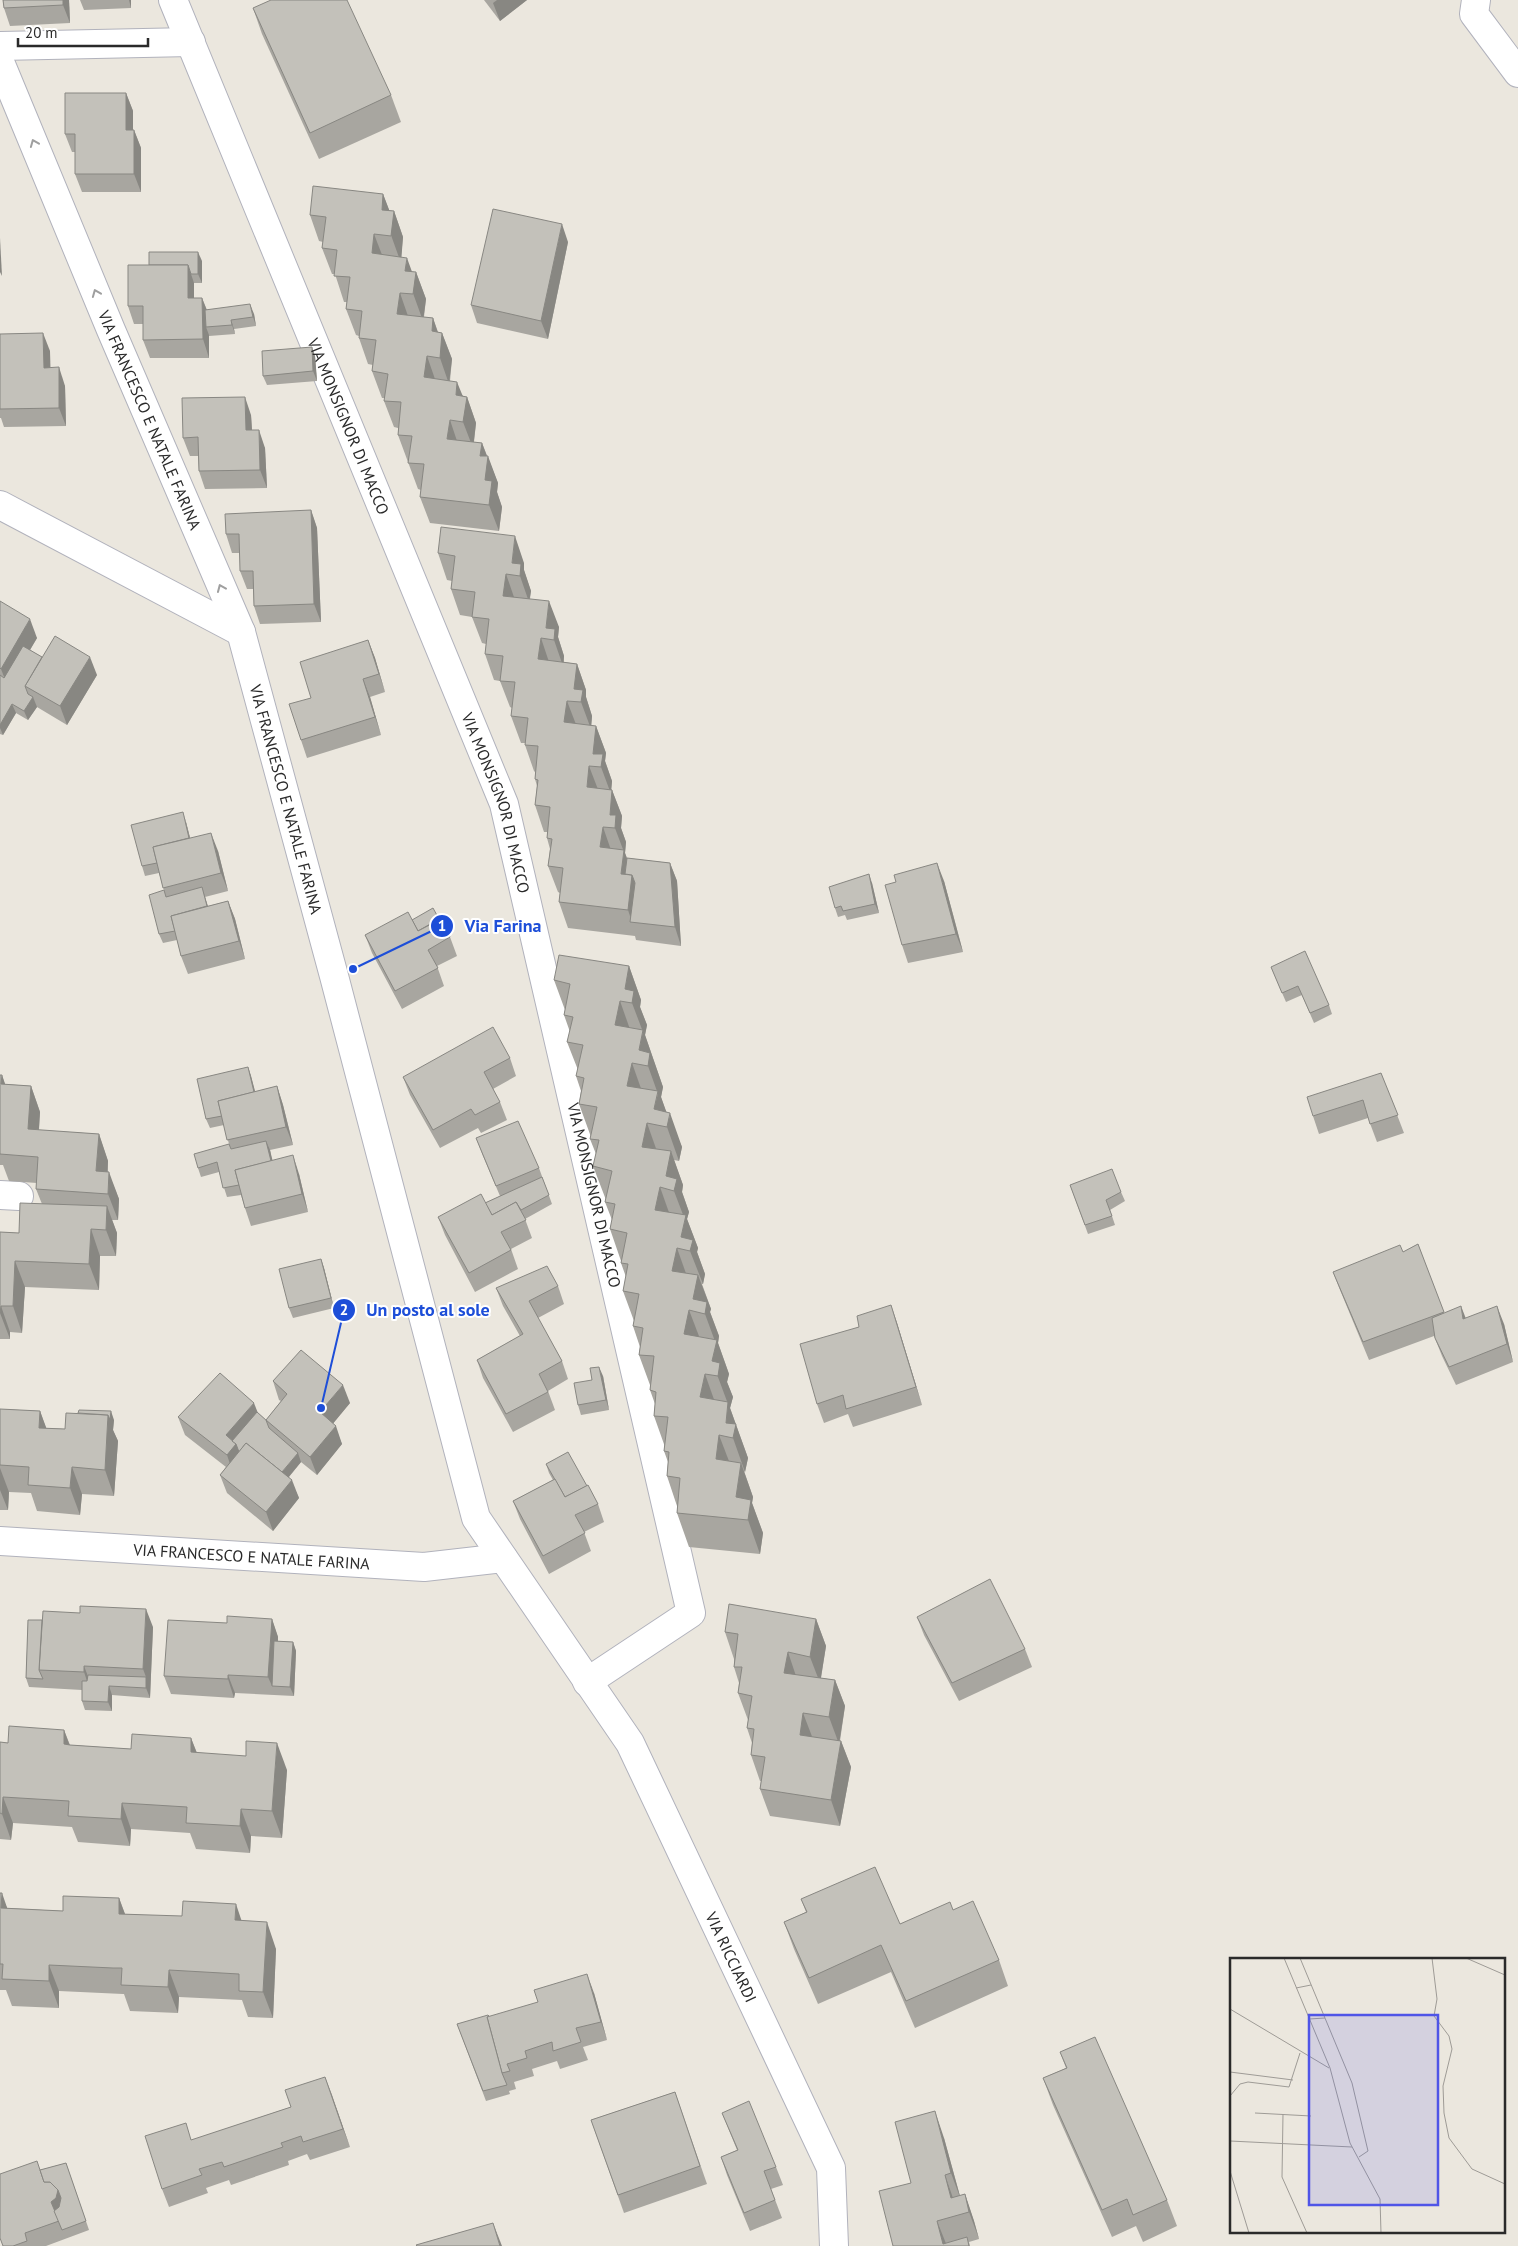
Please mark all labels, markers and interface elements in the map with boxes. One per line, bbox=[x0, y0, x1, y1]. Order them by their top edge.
scale bar bbox=[18, 15, 148, 47]
text: 20 m bbox=[25, 23, 58, 42]
one-way arrow bbox=[29, 139, 40, 148]
one-way arrow bbox=[91, 289, 102, 298]
street label: VIA FRANCESCO E NATALE FARINA bbox=[94, 306, 206, 533]
street label: VIA MONSIGNOR DI MACCO bbox=[303, 334, 394, 518]
one-way arrow bbox=[217, 584, 228, 593]
street label: VIA FRANCESCO E NATALE FARINA bbox=[245, 681, 327, 917]
street label: VIA MONSIGNOR DI MACCO bbox=[457, 709, 534, 895]
callout: Via Farina bbox=[429, 909, 551, 942]
text: Via Farina bbox=[463, 914, 542, 937]
text: 1 bbox=[438, 916, 446, 935]
street label: VIA MONSIGNOR DI MACCO bbox=[563, 1100, 625, 1290]
callout: Un posto al sole bbox=[331, 1294, 500, 1327]
text: Un posto al sole bbox=[366, 1298, 490, 1321]
text: 2 bbox=[340, 1300, 348, 1319]
street label: VIA FRANCESCO E NATALE FARINA bbox=[132, 1539, 371, 1574]
street label: VIA RICCIARDI bbox=[701, 1908, 761, 2005]
inset map bbox=[1230, 1958, 1506, 2234]

